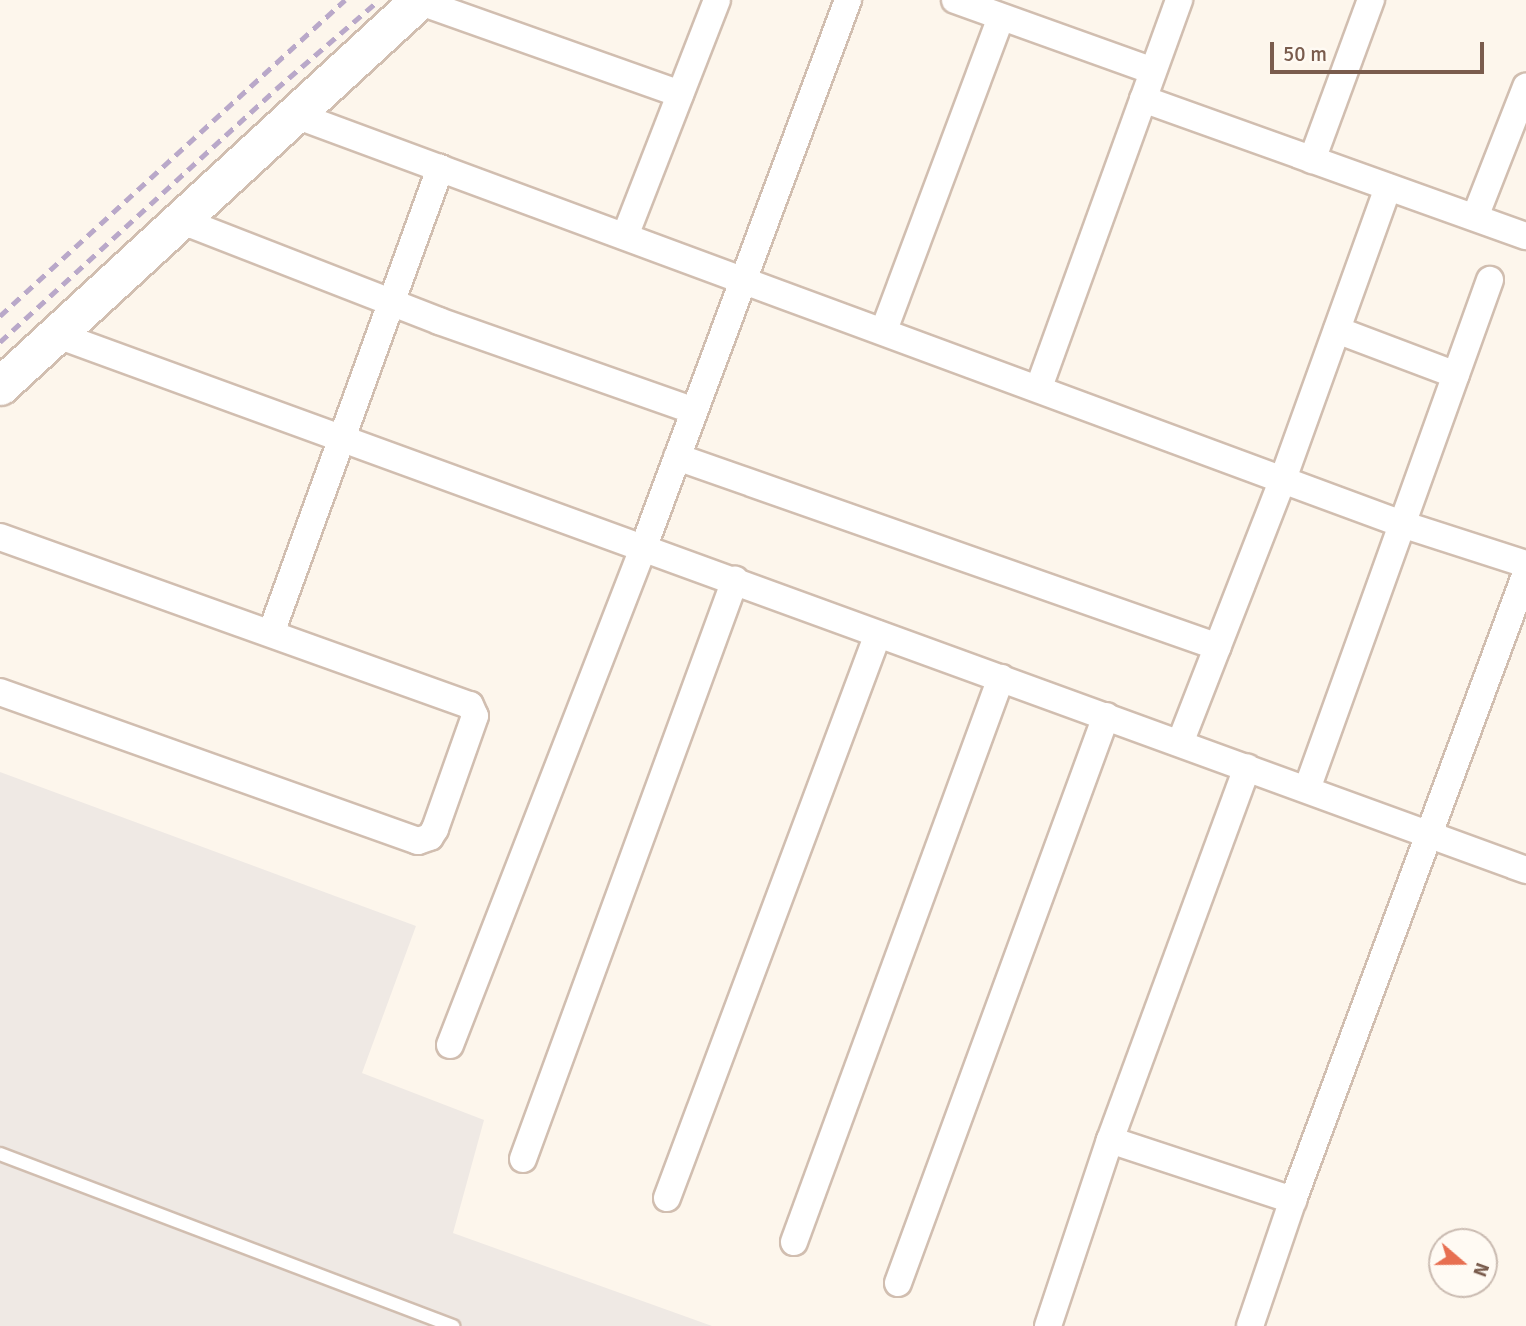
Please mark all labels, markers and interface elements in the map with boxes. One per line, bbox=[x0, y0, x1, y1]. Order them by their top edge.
scale bar bbox=[1274, 28, 1488, 72]
text: 50 m bbox=[1283, 41, 1327, 67]
north arrow bbox=[1428, 1228, 1498, 1298]
text: N bbox=[1467, 1259, 1494, 1280]

